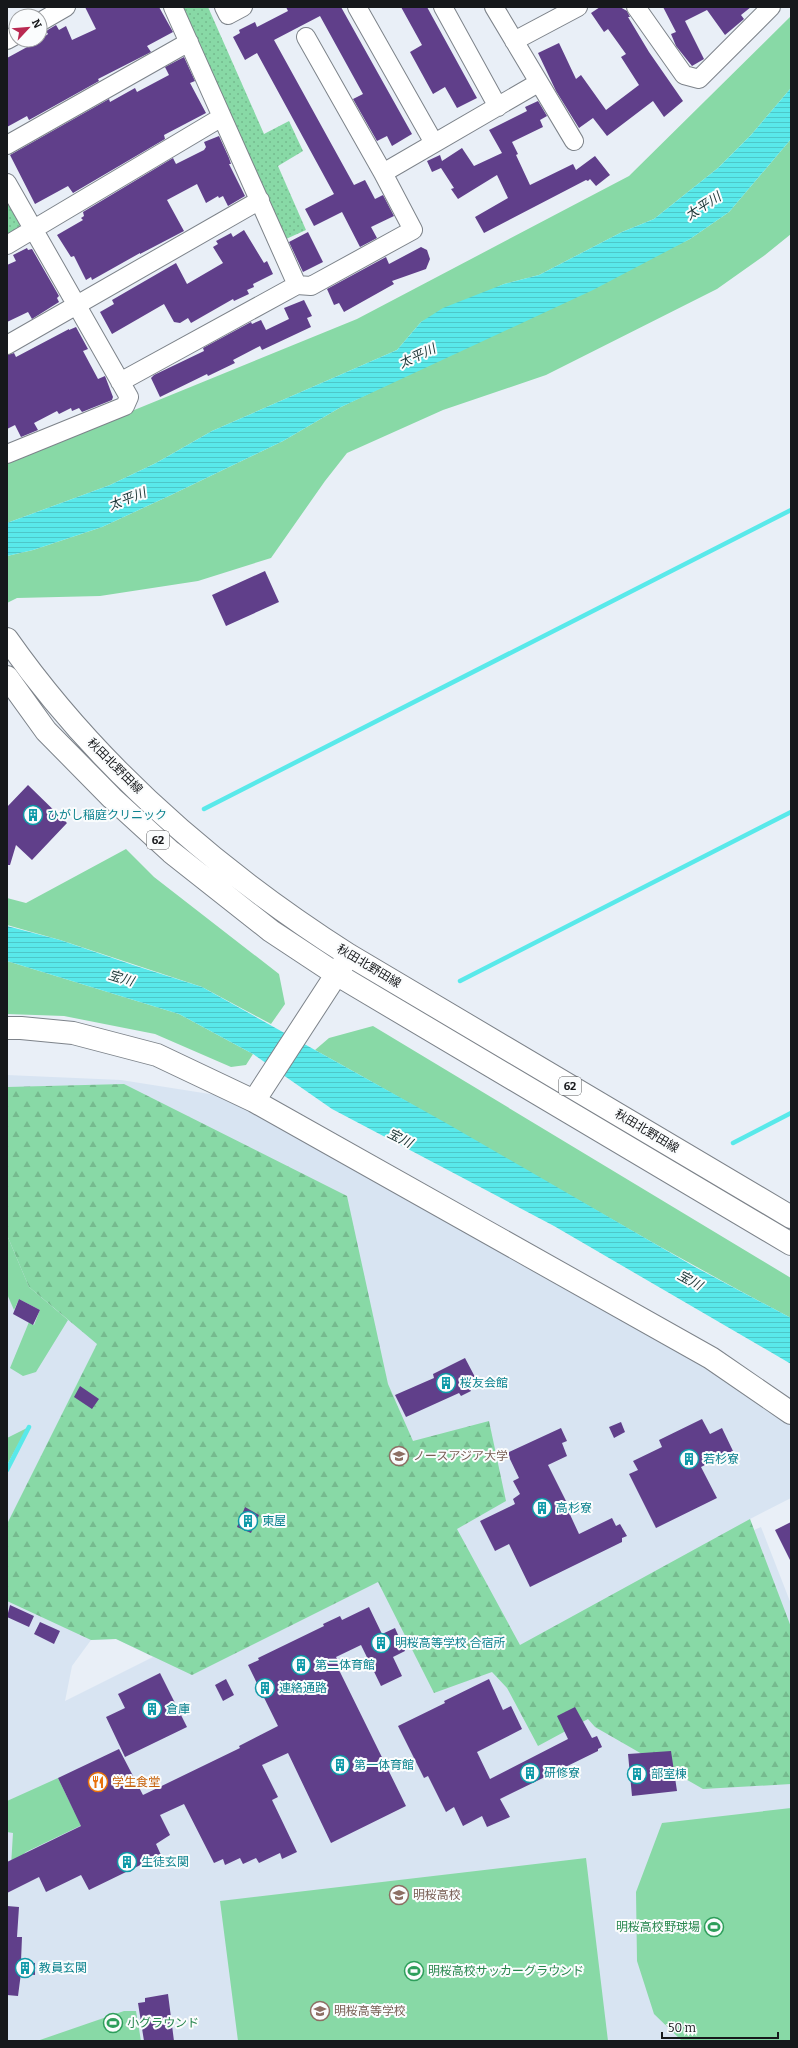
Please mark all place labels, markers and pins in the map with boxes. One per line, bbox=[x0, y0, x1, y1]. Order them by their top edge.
building icon: ひがし稲庭クリニック bbox=[22, 804, 44, 826]
place label: ひがし稲庭クリニック bbox=[47, 808, 167, 822]
building icon: 桜友会館 bbox=[435, 1372, 457, 1394]
place label: 桜友会館 bbox=[460, 1376, 508, 1390]
school or university icon: ノースアジア大学 bbox=[388, 1445, 410, 1467]
building icon: 若杉寮 bbox=[678, 1448, 700, 1470]
place label: ノースアジア大学 bbox=[413, 1449, 508, 1463]
place label: 若杉寮 bbox=[703, 1452, 739, 1466]
building icon: 高杉寮 bbox=[531, 1497, 553, 1519]
place label: 高杉寮 bbox=[556, 1501, 592, 1515]
building icon: 東屋 bbox=[237, 1510, 259, 1532]
place label: 東屋 bbox=[262, 1514, 286, 1528]
building icon: 明桜高等学校 合宿所 bbox=[370, 1632, 392, 1654]
place label: 明桜高等学校 合宿所 bbox=[395, 1636, 505, 1650]
building icon: 第二体育館 bbox=[290, 1654, 312, 1676]
place label: 第二体育館 bbox=[315, 1658, 375, 1672]
building icon: 連絡通路 bbox=[254, 1677, 276, 1699]
place label: 連絡通路 bbox=[279, 1681, 327, 1695]
building icon: 倉庫 bbox=[141, 1698, 163, 1720]
place label: 倉庫 bbox=[166, 1702, 190, 1716]
building icon: 第一体育館 bbox=[329, 1754, 351, 1776]
place label: 第一体育館 bbox=[354, 1758, 414, 1772]
building icon: 研修寮 bbox=[519, 1762, 541, 1784]
building icon: 部室棟 bbox=[626, 1763, 648, 1785]
place label: 研修寮 bbox=[544, 1766, 580, 1780]
place label: 部室棟 bbox=[651, 1767, 687, 1781]
restaurant icon: 学生食堂 bbox=[87, 1771, 109, 1793]
place label: 学生食堂 bbox=[112, 1775, 160, 1789]
building icon: 生徒玄関 bbox=[116, 1851, 138, 1873]
place label: 生徒玄関 bbox=[141, 1855, 189, 1869]
school or university icon: 明桜高校 bbox=[388, 1884, 410, 1906]
place label: 明桜高校 bbox=[413, 1888, 461, 1902]
sports icon: 明桜高校野球場 bbox=[703, 1916, 725, 1938]
place label: 明桜高校野球場 bbox=[616, 1920, 700, 1934]
building icon: 教員玄関 bbox=[14, 1957, 36, 1979]
sports icon: 明桜高校サッカーグラウンド bbox=[403, 1960, 425, 1982]
place label: 教員玄関 bbox=[39, 1961, 87, 1975]
place label: 明桜高校サッカーグラウンド bbox=[428, 1964, 584, 1978]
school or university icon: 明桜高等学校 bbox=[309, 2000, 331, 2022]
place label: 明桜高等学校 bbox=[334, 2004, 406, 2018]
sports icon: 小グラウンド bbox=[102, 2012, 124, 2034]
place label: 小グラウンド bbox=[127, 2016, 199, 2030]

